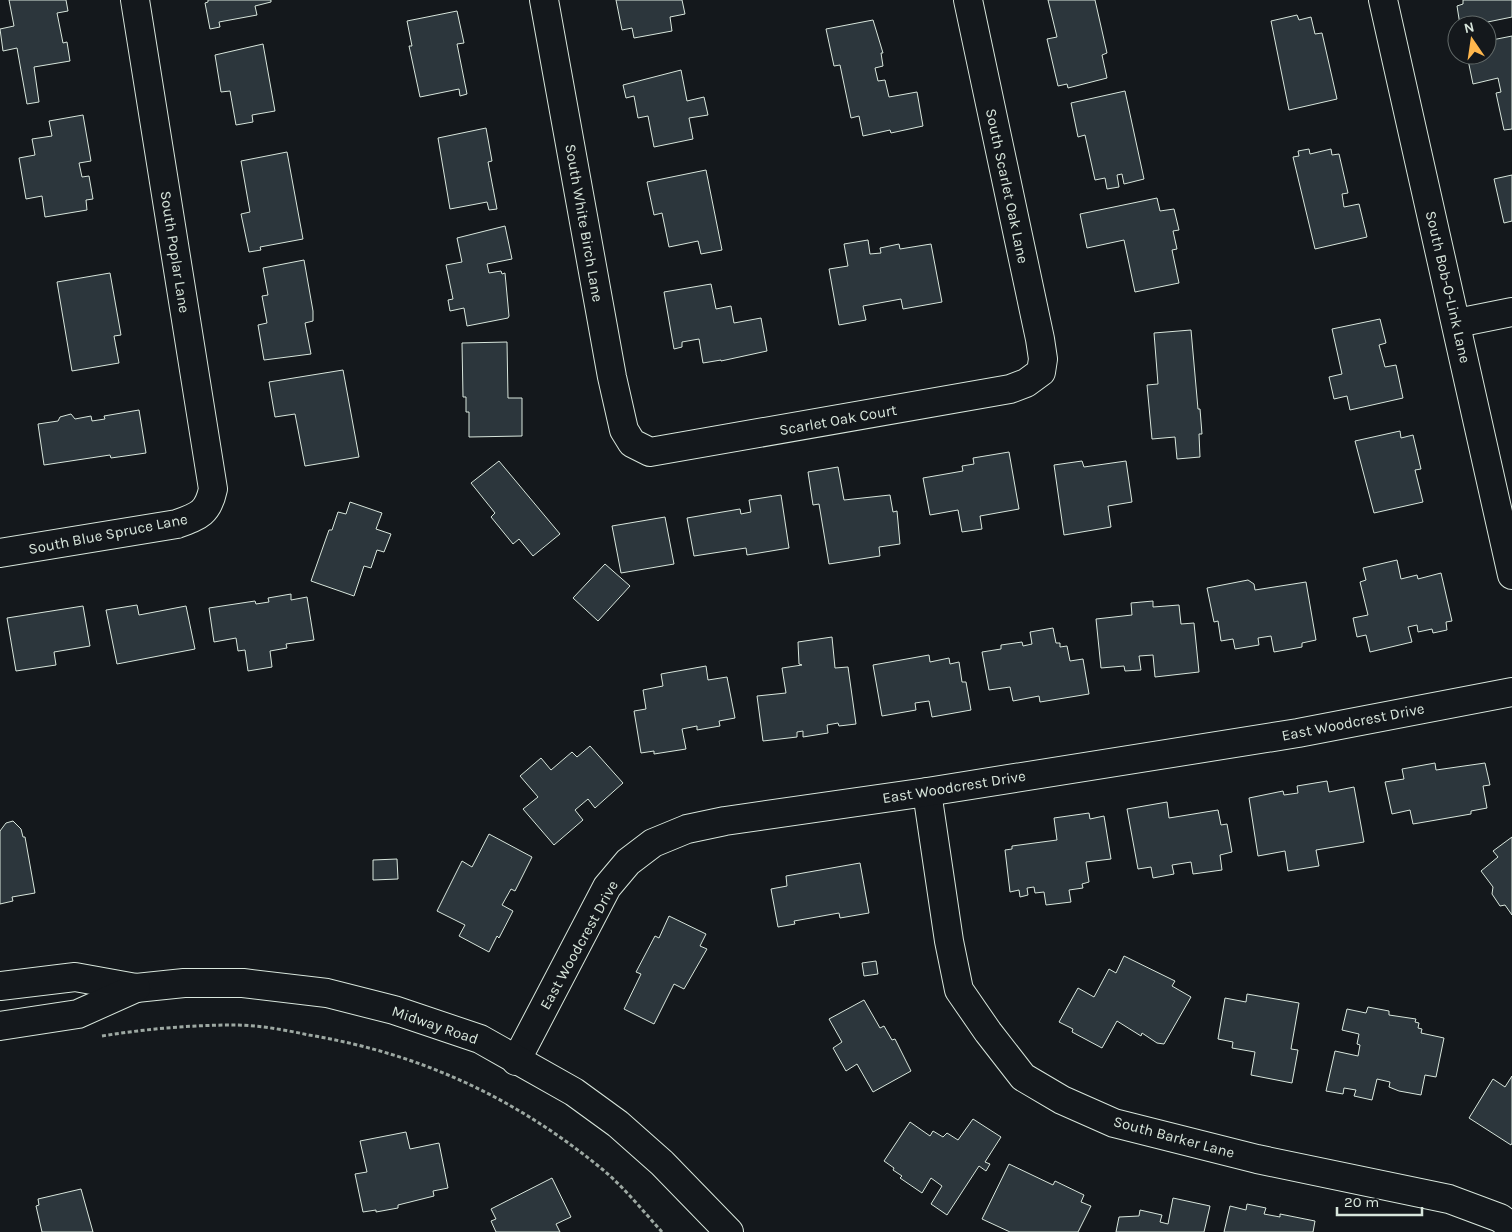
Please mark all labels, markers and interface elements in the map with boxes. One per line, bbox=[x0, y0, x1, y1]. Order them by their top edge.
north arrow bbox=[1447, 15, 1497, 65]
text: N bbox=[1462, 18, 1476, 37]
street label: South Scarlet Oak Lane bbox=[982, 107, 1032, 265]
street label: South White Birch Lane bbox=[561, 143, 607, 303]
street label: South Poplar Lane bbox=[156, 190, 194, 314]
street label: South Bob-O-Link Lane bbox=[1422, 209, 1474, 365]
street label: Scarlet Oak Court bbox=[778, 401, 899, 439]
street label: South Blue Spruce Lane bbox=[27, 510, 189, 558]
street label: East Woodcrest Drive bbox=[1280, 699, 1426, 745]
street label: East Woodcrest Drive bbox=[881, 767, 1027, 807]
street label: East Woodcrest Drive bbox=[536, 877, 622, 1013]
street label: Midway Road bbox=[389, 1002, 481, 1048]
street label: South Barker Lane bbox=[1111, 1112, 1237, 1162]
scale bar bbox=[1337, 1184, 1422, 1216]
text: 20 m bbox=[1344, 1193, 1379, 1211]

